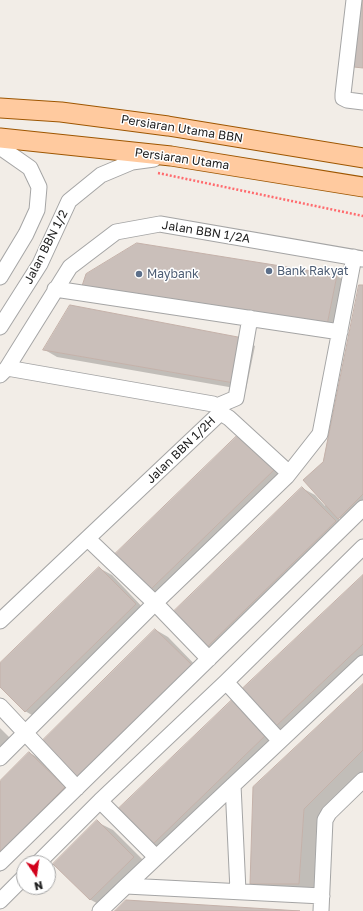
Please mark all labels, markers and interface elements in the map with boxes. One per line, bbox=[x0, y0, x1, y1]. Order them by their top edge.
street label: Persiaran Utama BBN bbox=[120, 112, 244, 146]
street label: Persiaran Utama bbox=[134, 145, 230, 173]
street label: Jalan BBN 1/2 bbox=[21, 208, 71, 286]
street label: Jalan BBN 1/2A bbox=[161, 218, 251, 246]
place label: Bank Rakyat bbox=[277, 264, 349, 278]
marker: Bank Rakyat bbox=[264, 266, 274, 276]
place label: Maybank bbox=[147, 267, 199, 281]
marker: Maybank bbox=[134, 269, 144, 279]
street label: Jalan BBN 1/2H bbox=[144, 413, 218, 487]
north arrow bbox=[16, 855, 56, 895]
text: N bbox=[33, 879, 44, 893]

